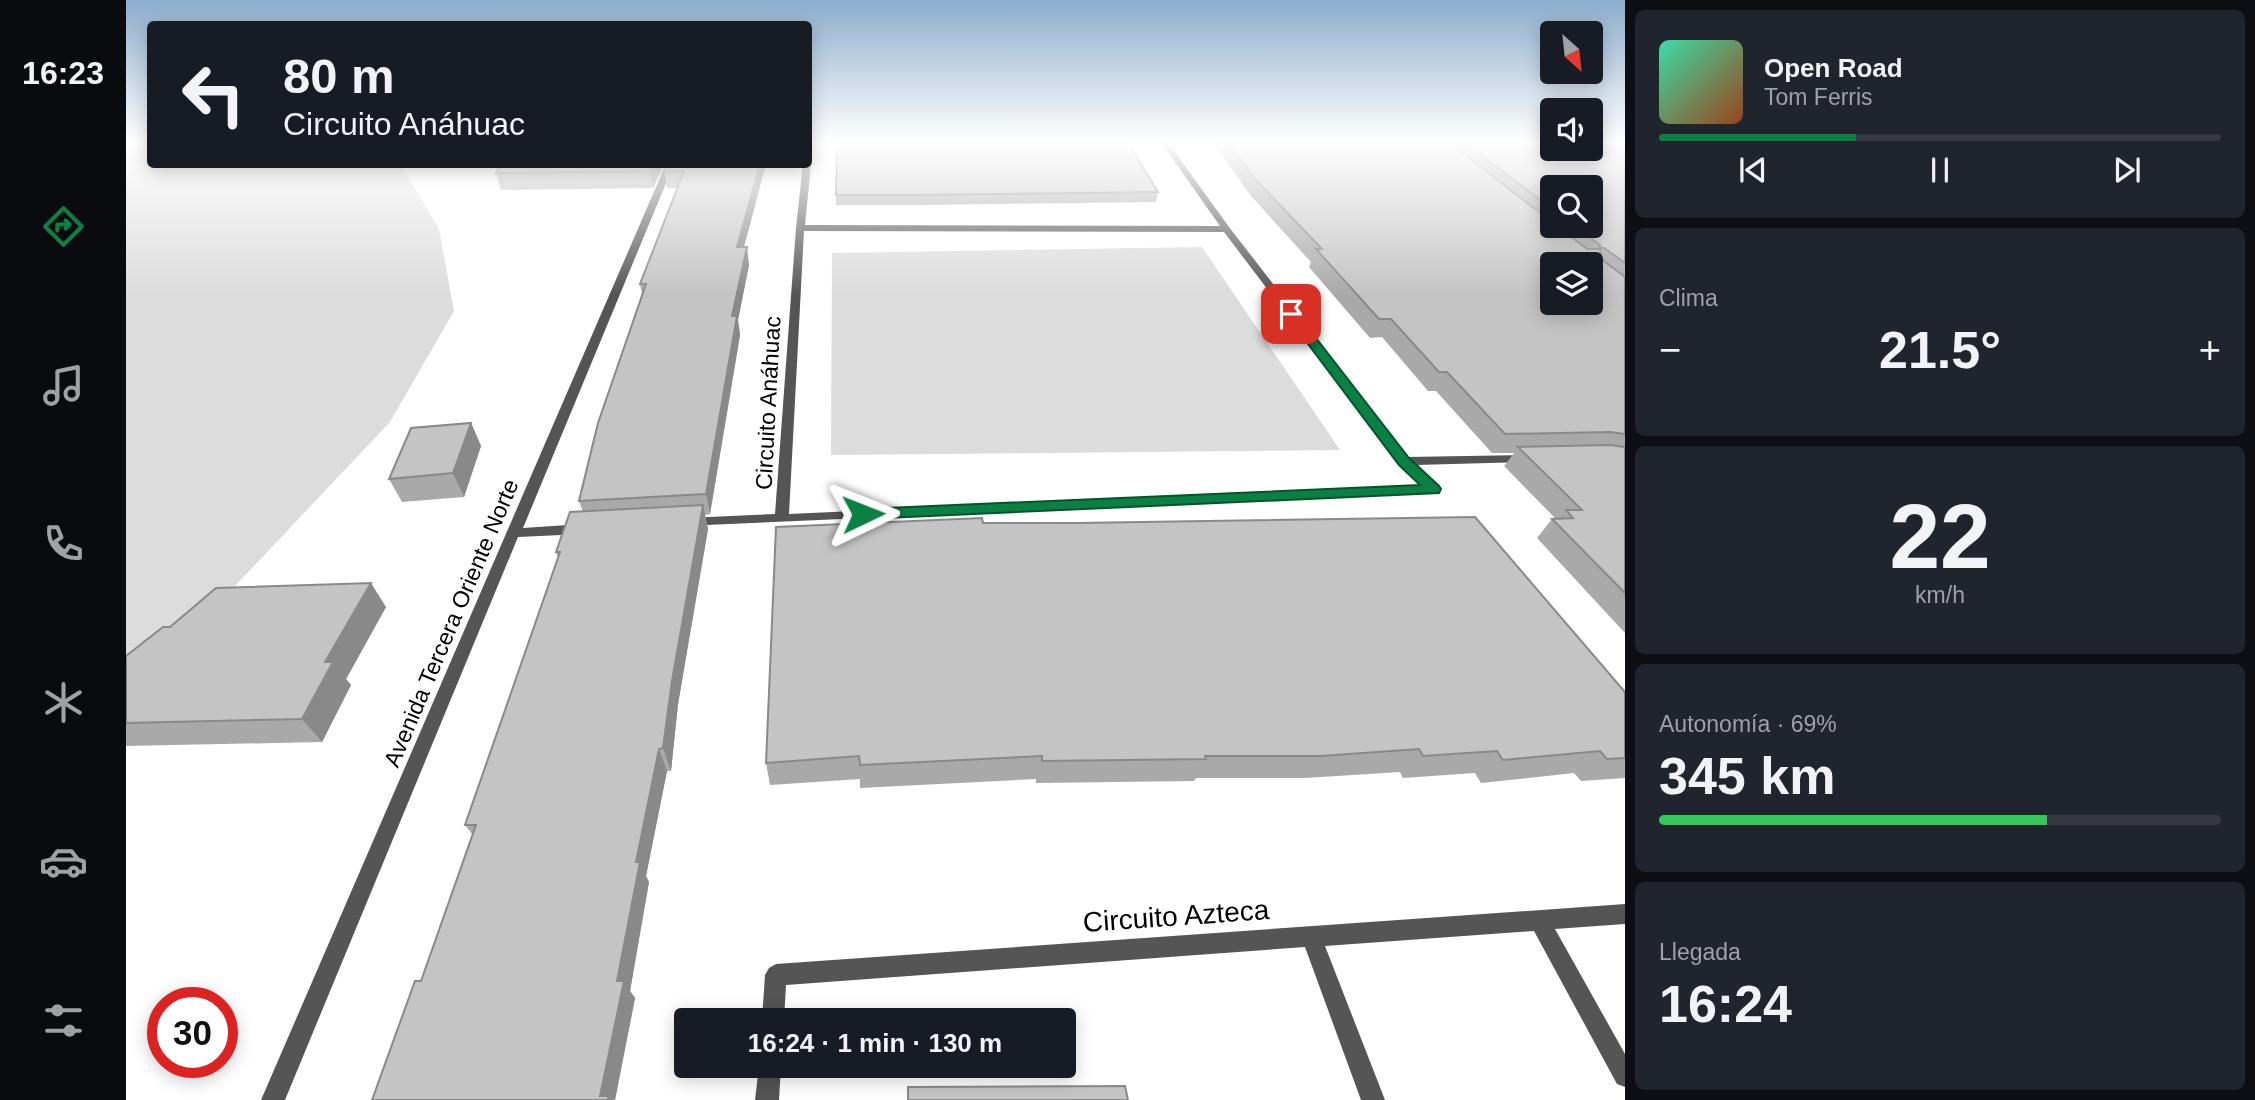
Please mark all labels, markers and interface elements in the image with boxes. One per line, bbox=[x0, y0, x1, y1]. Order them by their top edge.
north arrow bbox=[1540, 21, 1603, 84]
map controls bbox=[1540, 21, 1603, 315]
icon: left bbox=[168, 49, 259, 140]
text: 80 m bbox=[283, 49, 395, 103]
text: Open Road bbox=[1764, 53, 1903, 83]
text: 16:23 bbox=[22, 55, 104, 91]
text: Tom Ferris bbox=[1764, 84, 1873, 110]
button: sound bbox=[1540, 98, 1603, 161]
text: Circuito Anáhuac bbox=[283, 106, 525, 142]
icon: previous bbox=[1734, 151, 1772, 189]
icon: pause bbox=[1921, 151, 1959, 189]
icon: next bbox=[2108, 151, 2146, 189]
button: search bbox=[1540, 175, 1603, 238]
icon: directions bbox=[39, 202, 88, 251]
button: layers bbox=[1540, 252, 1603, 315]
pin bbox=[1261, 284, 1321, 344]
text: Clima bbox=[1659, 285, 1718, 311]
icon: arrive bbox=[1272, 295, 1310, 333]
street label: Circuito Anáhuac bbox=[750, 315, 786, 491]
text: 21.5° bbox=[1879, 321, 2001, 379]
text: − bbox=[1659, 329, 1681, 371]
text: + bbox=[2199, 329, 2221, 371]
icon: music bbox=[39, 361, 88, 410]
street label: Avenida Tercera Oriente Norte bbox=[379, 475, 523, 771]
position arrow bbox=[826, 477, 900, 551]
text: 22 bbox=[1889, 486, 1991, 587]
icon: phone bbox=[39, 519, 88, 568]
text: km/h bbox=[1915, 582, 1965, 608]
icon: climate bbox=[39, 678, 88, 727]
text: Autonomía · 69% bbox=[1659, 711, 1837, 737]
text: 345 km bbox=[1659, 747, 1835, 805]
icon: car bbox=[39, 837, 88, 886]
street label: Circuito Azteca bbox=[1082, 894, 1271, 938]
text: Llegada bbox=[1659, 939, 1741, 965]
text: 16:24 bbox=[1659, 975, 1792, 1033]
speed limit sign: 30 bbox=[147, 987, 238, 1078]
icon: filters bbox=[39, 996, 88, 1045]
text: 16:24 · 1 min · 130 m bbox=[748, 1028, 1002, 1058]

